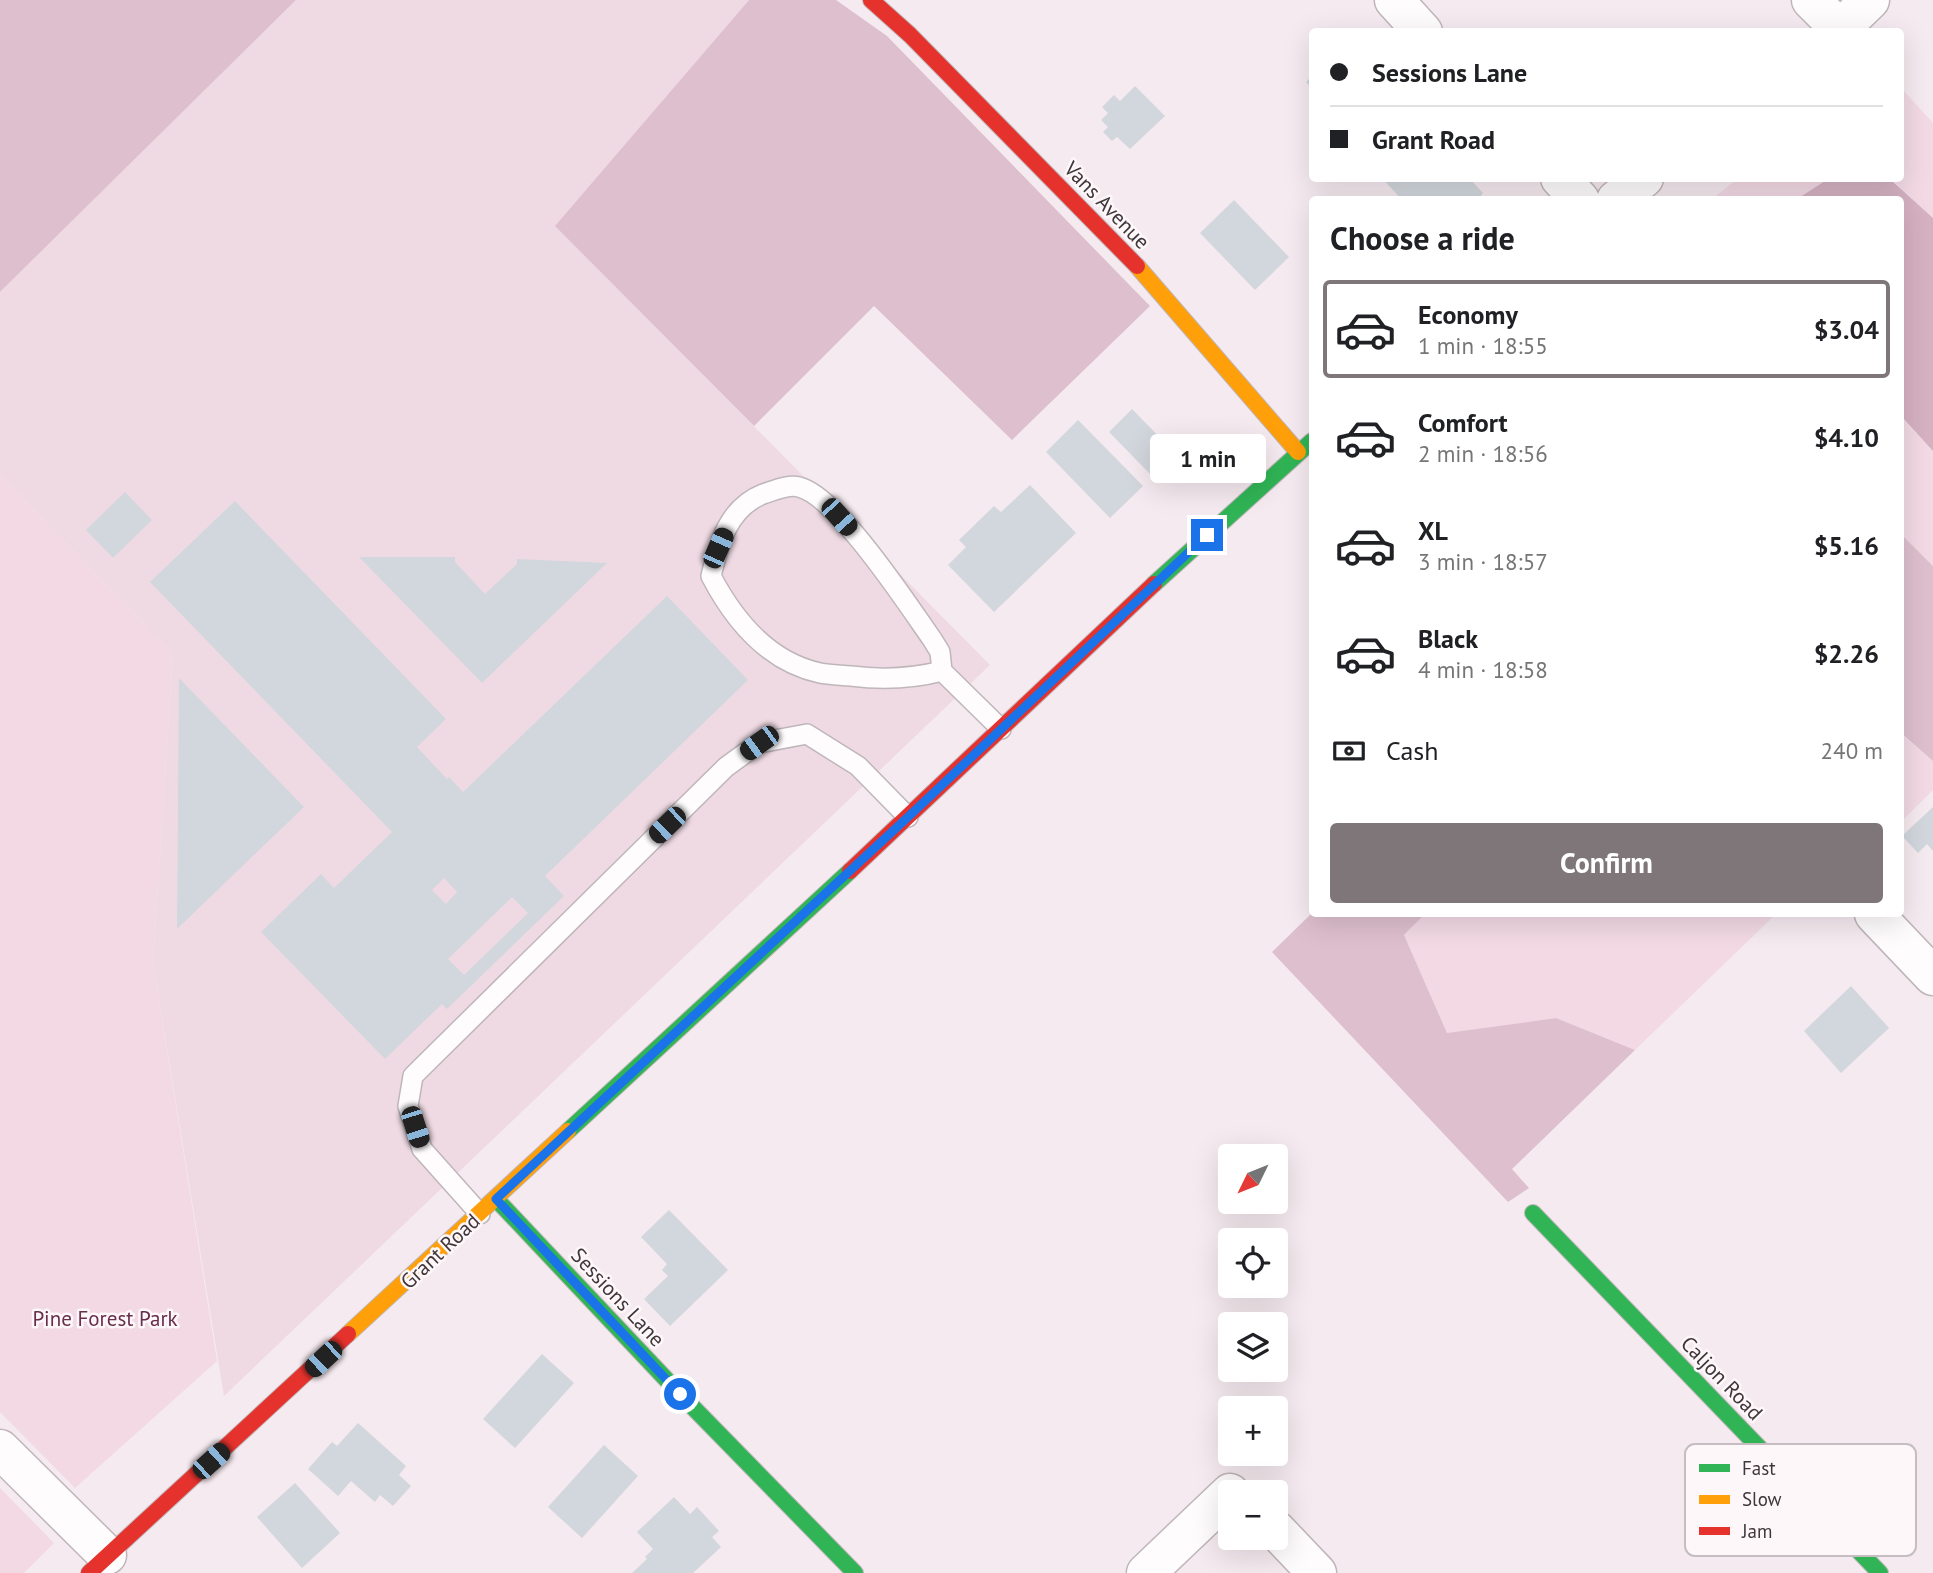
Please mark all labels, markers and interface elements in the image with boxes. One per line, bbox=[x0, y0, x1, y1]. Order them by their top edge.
text: Sessions Lane bbox=[1372, 56, 1527, 89]
text: Grant Road bbox=[1372, 123, 1495, 156]
street label: Vans Avenue bbox=[1058, 155, 1156, 255]
text: Choose a ride bbox=[1330, 217, 1515, 259]
icon: car bbox=[1334, 298, 1397, 361]
text: Economy bbox=[1418, 298, 1518, 331]
text: $3.04 bbox=[1814, 313, 1879, 346]
text: 1 min · 18:55 bbox=[1418, 331, 1548, 360]
icon: car bbox=[1334, 406, 1397, 469]
text: Comfort bbox=[1418, 406, 1508, 439]
text: $4.10 bbox=[1814, 421, 1879, 454]
callout: 1 min bbox=[1149, 434, 1265, 482]
text: 2 min · 18:56 bbox=[1418, 439, 1548, 468]
text: 1 min bbox=[1180, 444, 1236, 473]
car bbox=[818, 494, 861, 540]
icon: car bbox=[1334, 514, 1397, 577]
text: XL bbox=[1418, 514, 1448, 547]
route end bbox=[1191, 519, 1223, 551]
car bbox=[700, 525, 737, 571]
text: $5.16 bbox=[1814, 529, 1879, 562]
text: 3 min · 18:57 bbox=[1418, 547, 1548, 576]
icon: car bbox=[1334, 622, 1397, 685]
text: Black bbox=[1418, 622, 1478, 655]
text: $2.26 bbox=[1814, 637, 1879, 670]
text: 4 min · 18:58 bbox=[1418, 655, 1548, 684]
car bbox=[736, 722, 783, 764]
icon: cash bbox=[1330, 732, 1368, 770]
text: Cash bbox=[1386, 734, 1438, 767]
text: 240 m bbox=[1821, 736, 1883, 765]
car bbox=[645, 803, 690, 847]
button: Confirm bbox=[1330, 823, 1883, 903]
car bbox=[399, 1104, 432, 1150]
north arrow bbox=[1218, 1144, 1288, 1214]
map controls bbox=[1218, 1144, 1288, 1550]
street label: Grant Road bbox=[395, 1207, 485, 1295]
button: locate bbox=[1218, 1228, 1288, 1298]
street label: Sessions Lane bbox=[565, 1242, 671, 1352]
park label: Pine Forest Park bbox=[32, 1305, 178, 1332]
button: layers bbox=[1218, 1312, 1288, 1382]
street label: Caljon Road bbox=[1675, 1330, 1769, 1426]
car bbox=[301, 1337, 346, 1381]
route start bbox=[664, 1378, 696, 1410]
button: + bbox=[1218, 1396, 1288, 1466]
car bbox=[189, 1439, 234, 1483]
legend bbox=[1685, 1444, 1916, 1556]
text: Fast bbox=[1742, 1456, 1776, 1480]
button: − bbox=[1218, 1480, 1288, 1550]
text: Slow bbox=[1742, 1487, 1782, 1511]
text: Jam bbox=[1741, 1519, 1772, 1543]

